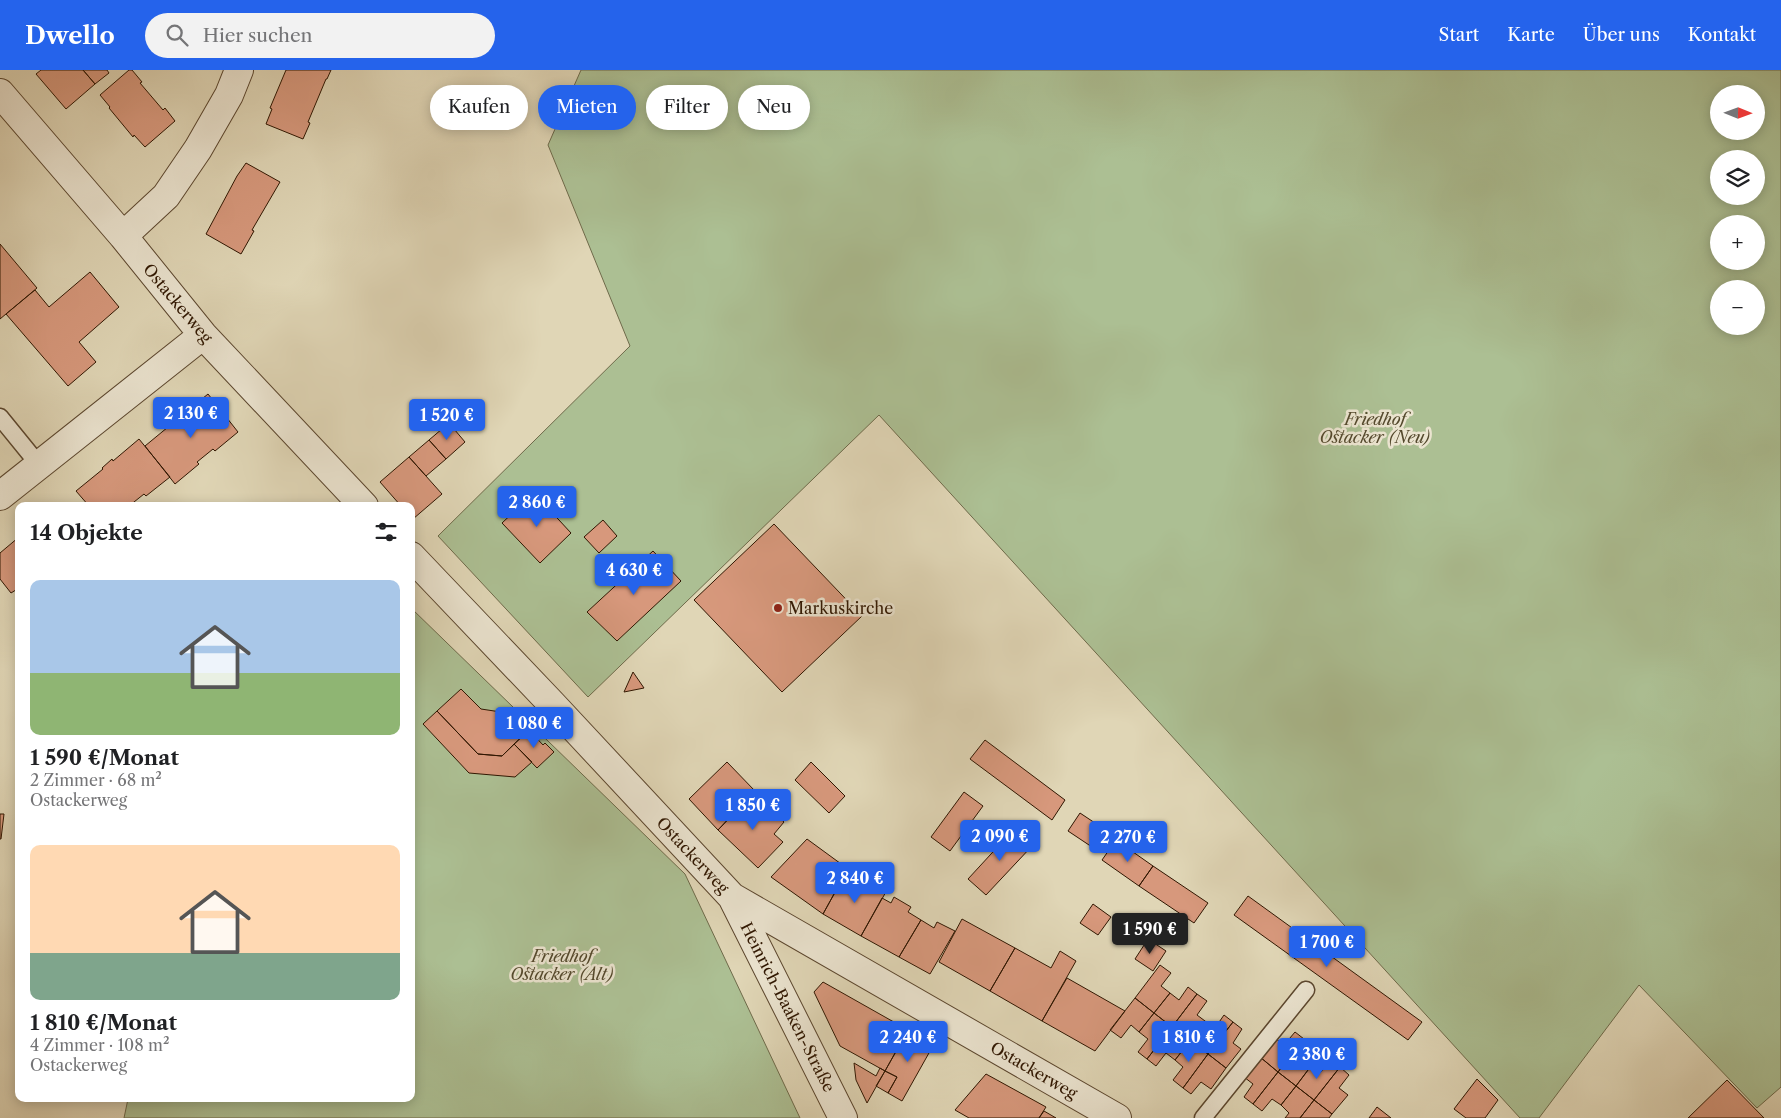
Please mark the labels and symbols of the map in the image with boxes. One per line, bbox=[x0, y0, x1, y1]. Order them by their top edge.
north arrow bbox=[1710, 85, 1765, 140]
street label: Ostackerweg bbox=[139, 259, 217, 347]
pin: 2 130 € bbox=[145, 396, 237, 439]
pin: 1 520 € bbox=[401, 398, 493, 441]
park label: Friedhof Ostacker (Neu) bbox=[1320, 409, 1430, 447]
pin: 2 860 € bbox=[491, 486, 583, 528]
pin: 4 630 € bbox=[588, 554, 680, 596]
place label: Markuskirche bbox=[788, 598, 893, 618]
marker: Markuskirche bbox=[772, 602, 784, 614]
pin: 1 080 € bbox=[488, 706, 580, 749]
pin: 1 850 € bbox=[707, 788, 799, 831]
street label: Ostackerweg bbox=[653, 813, 734, 898]
pin: 2 090 € bbox=[954, 820, 1046, 862]
pin: 2 270 € bbox=[1082, 820, 1174, 863]
pin: 2 840 € bbox=[809, 862, 901, 904]
pin: 1 590 € bbox=[1104, 912, 1196, 955]
street label: Heinrich-Baaken-Straße bbox=[736, 919, 840, 1095]
pin: 1 700 € bbox=[1281, 926, 1373, 968]
park label: Friedhof Ostacker (Alt) bbox=[510, 946, 614, 984]
pin: 2 240 € bbox=[862, 1020, 954, 1063]
pin: 1 810 € bbox=[1143, 1020, 1235, 1063]
street label: Ostackerweg bbox=[987, 1037, 1082, 1103]
pin: 2 380 € bbox=[1271, 1038, 1363, 1080]

